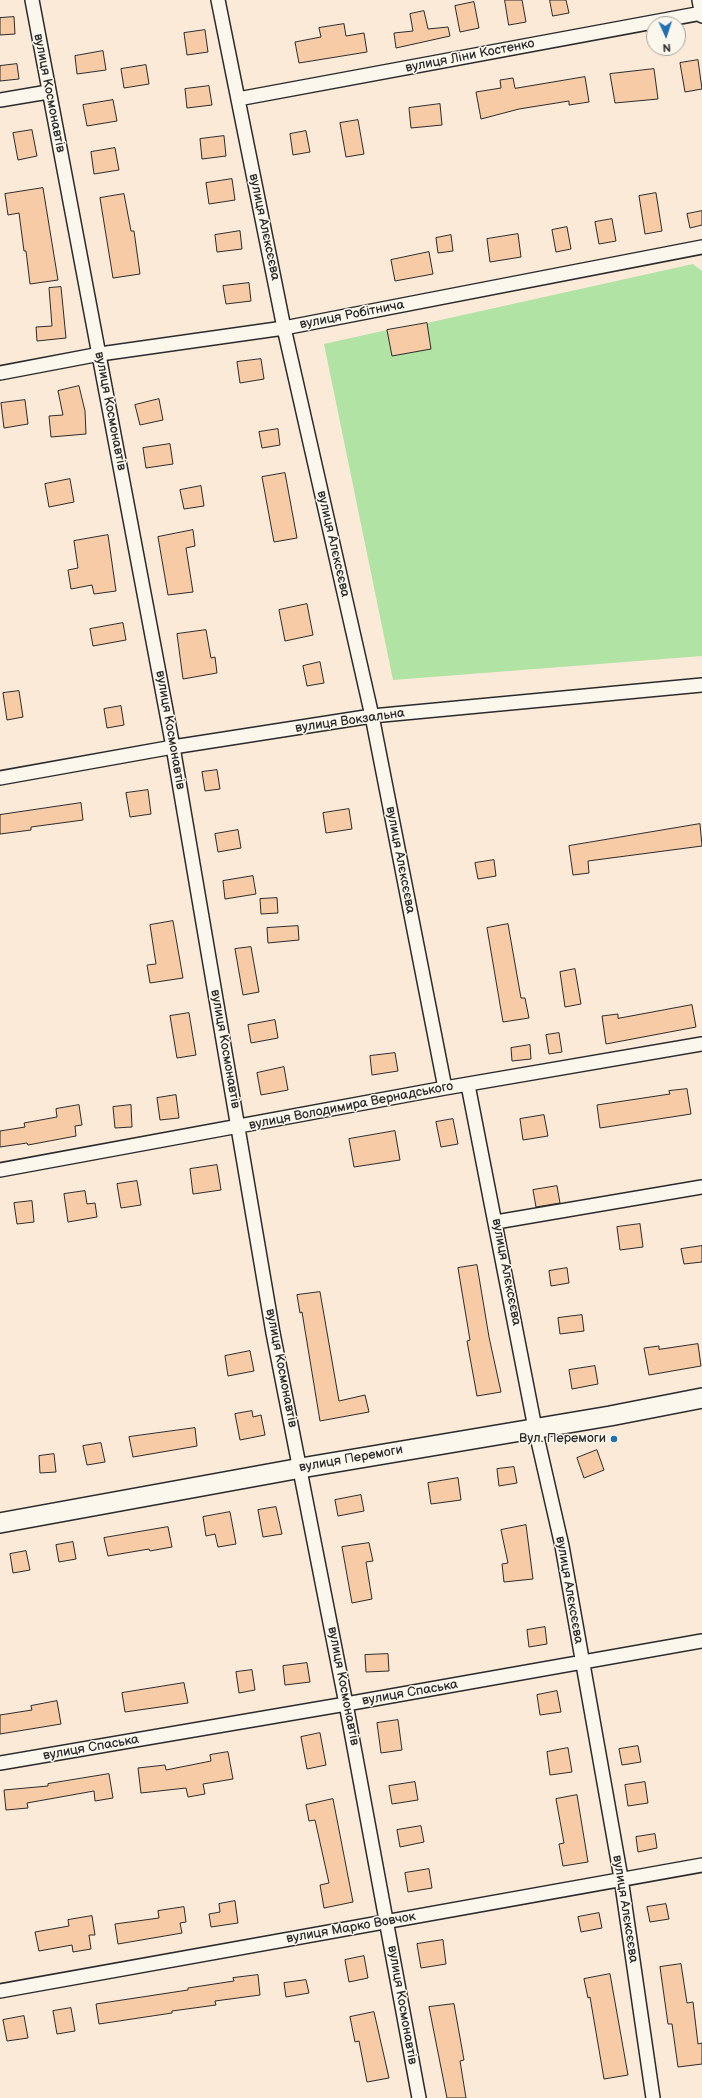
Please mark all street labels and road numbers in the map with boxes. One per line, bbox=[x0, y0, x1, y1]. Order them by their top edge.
street label: вулиця Космонавтів bbox=[30, 32, 68, 154]
street label: вулиця Ліни Костенко bbox=[404, 36, 536, 76]
street label: вулиця Алєксєєва bbox=[245, 172, 283, 282]
street label: вулиця Робітнича bbox=[298, 297, 406, 333]
street label: вулиця Космонавтів bbox=[91, 350, 129, 472]
street label: вулиця Алєксєєва bbox=[313, 489, 353, 599]
street label: вулиця Космонавтів bbox=[152, 669, 188, 791]
street label: вулиця Вокзальна bbox=[294, 706, 406, 736]
street label: вулиця Алєксєєва bbox=[382, 805, 418, 915]
street label: вулиця Космонавтів bbox=[207, 988, 243, 1110]
street label: вулиця Володимира Вернадського bbox=[248, 1079, 454, 1133]
street label: вулиця Алєксєєва bbox=[488, 1217, 524, 1327]
street label: вулиця Космонавтів bbox=[262, 1307, 300, 1429]
street label: вулиця Перемоги bbox=[298, 1442, 404, 1476]
street label: вулиця Алєксєєва bbox=[552, 1535, 586, 1645]
street label: вулиця Космонавтів bbox=[324, 1625, 362, 1747]
street label: вулиця Спаська bbox=[361, 1677, 459, 1709]
street label: вулиця Спаська bbox=[42, 1732, 140, 1764]
street label: вулиця Алєксєєва bbox=[609, 1854, 641, 1964]
street label: вулиця Марко Вовчок bbox=[285, 1909, 417, 1947]
street label: вулиця Космонавтів bbox=[384, 1944, 420, 2066]

